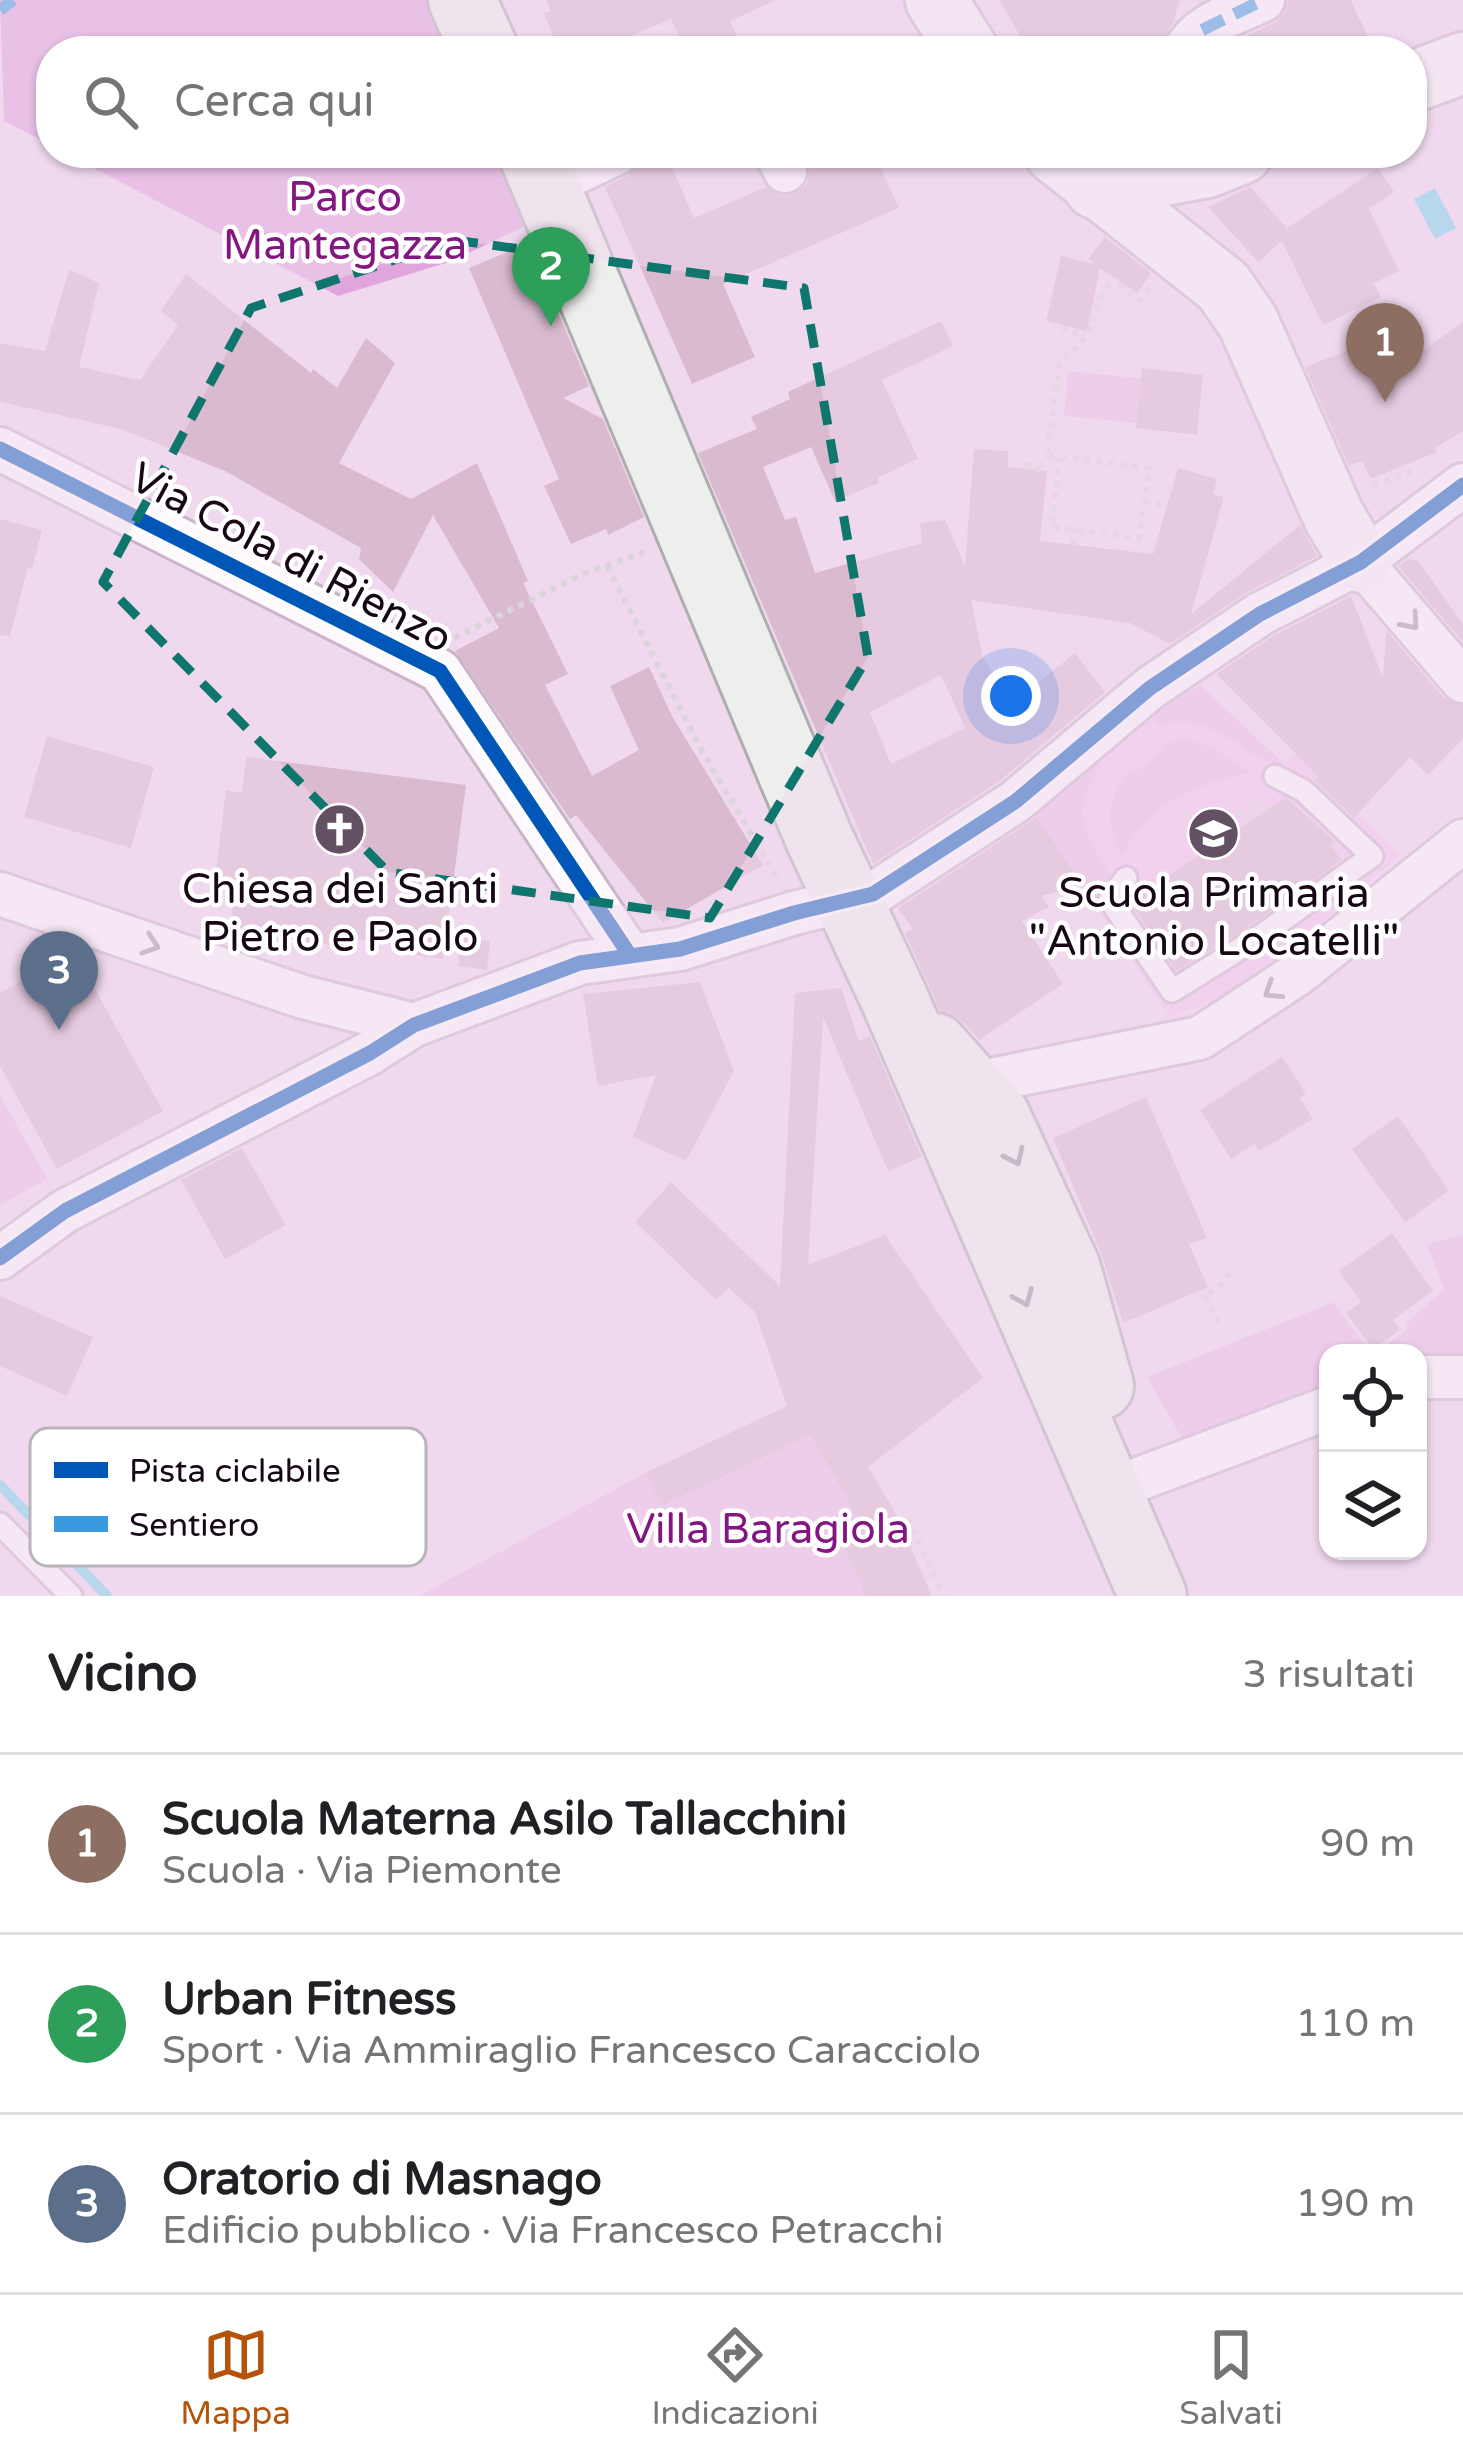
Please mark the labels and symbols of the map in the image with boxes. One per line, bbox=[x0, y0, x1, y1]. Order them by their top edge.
park label: Parco Mantegazza bbox=[223, 172, 467, 271]
pin: 2 bbox=[512, 227, 590, 326]
pin: 1 bbox=[1346, 303, 1424, 402]
street label: Via Cola di Rienzo bbox=[122, 452, 460, 664]
one-way arrow bbox=[1397, 609, 1418, 630]
your location bbox=[981, 666, 1041, 726]
church icon: Chiesa dei Santi Pietro e Paolo bbox=[312, 802, 368, 858]
school or university icon: Scuola Primaria "Antonio Locatelli" bbox=[1186, 806, 1242, 862]
place label: Chiesa dei Santi Pietro e Paolo bbox=[182, 864, 498, 963]
place label: Scuola Primaria "Antonio Locatelli" bbox=[1029, 868, 1399, 967]
pin: 3 bbox=[20, 931, 98, 1030]
one-way arrow bbox=[139, 931, 160, 956]
one-way arrow bbox=[1263, 976, 1285, 998]
one-way arrow bbox=[1000, 1145, 1024, 1166]
one-way arrow bbox=[1010, 1286, 1034, 1307]
legend bbox=[30, 1428, 426, 1566]
text: Pista ciclabile bbox=[129, 1452, 341, 1491]
park label: Villa Baragiola bbox=[626, 1504, 910, 1555]
text: Sentiero bbox=[129, 1506, 259, 1545]

